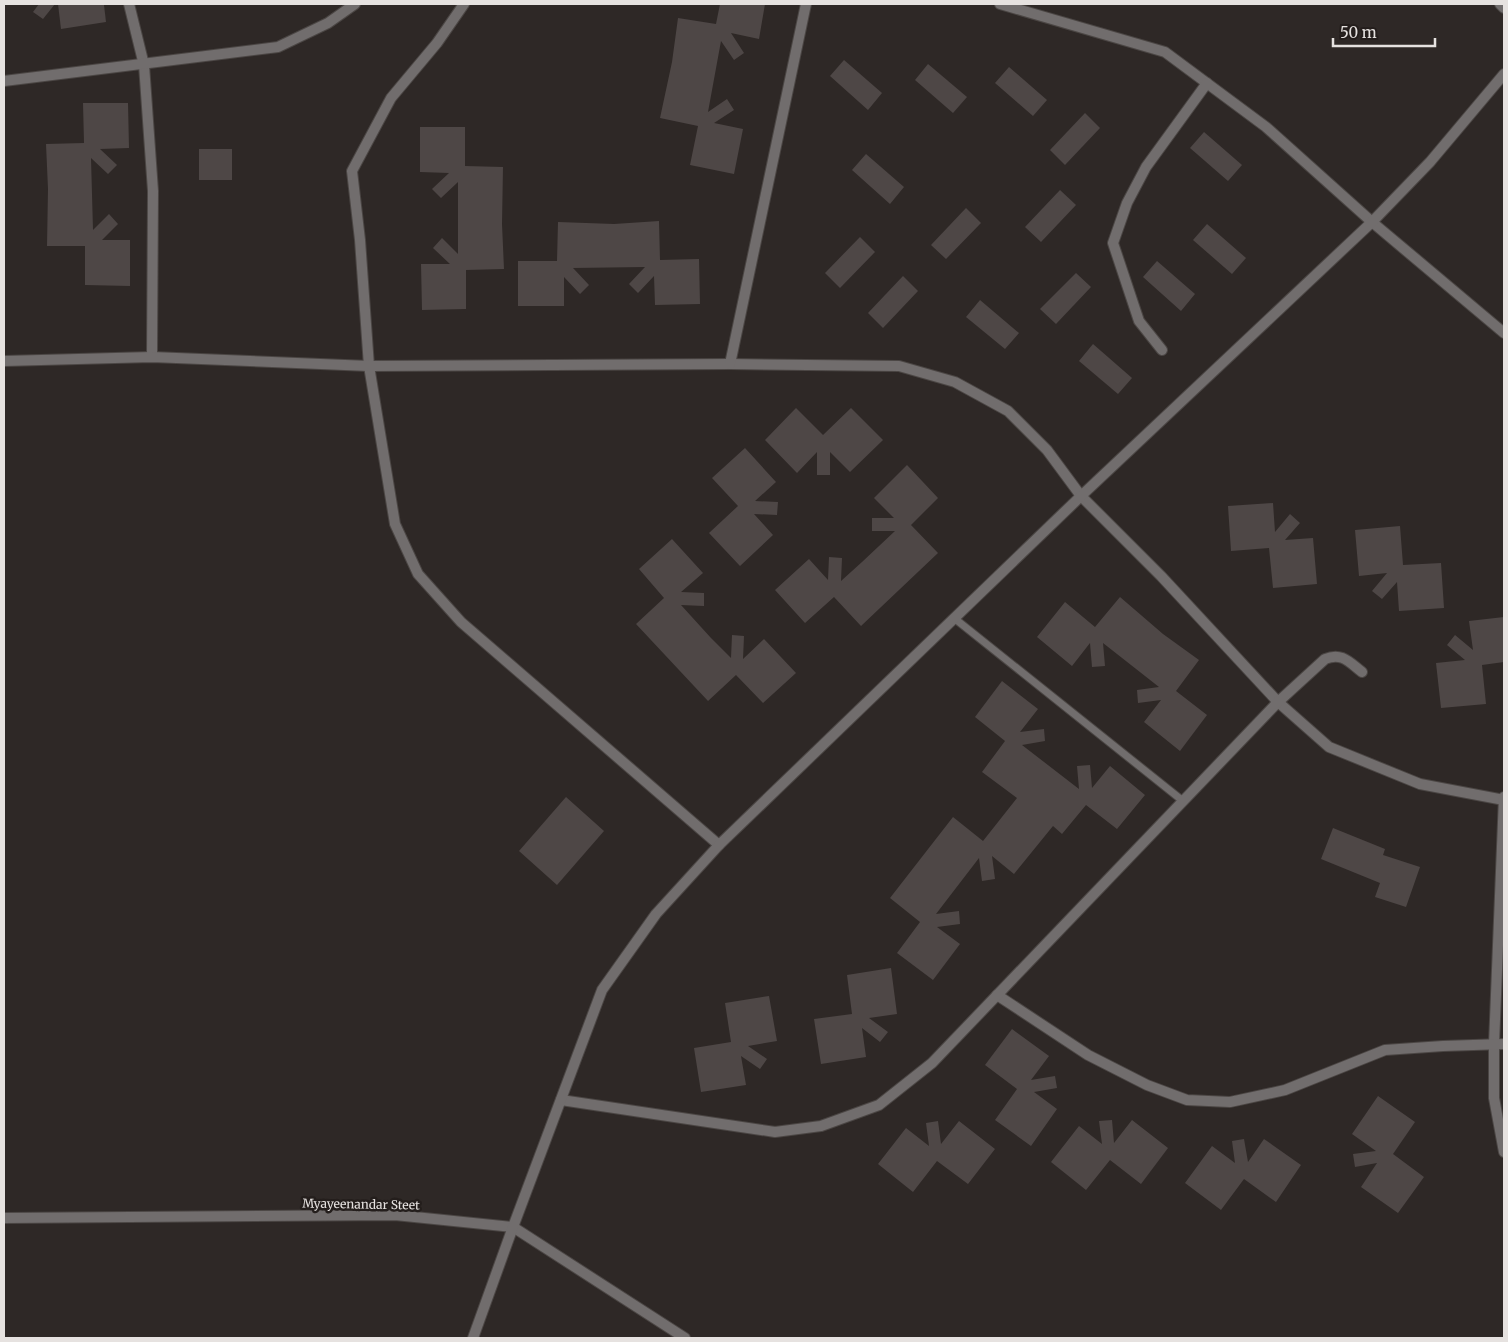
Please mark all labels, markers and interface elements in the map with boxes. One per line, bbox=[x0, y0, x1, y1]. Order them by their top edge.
scale bar bbox=[1333, 15, 1436, 47]
text: 50 m bbox=[1340, 23, 1377, 42]
street label: Myayeenandar Steet bbox=[302, 1195, 420, 1213]

